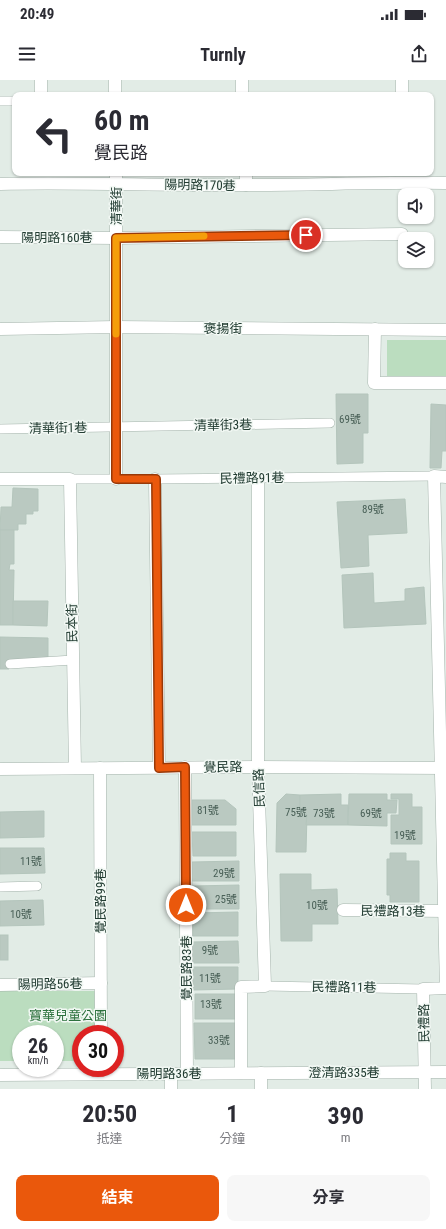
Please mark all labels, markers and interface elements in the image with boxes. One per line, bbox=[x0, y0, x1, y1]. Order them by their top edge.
text: 20:49 bbox=[20, 5, 54, 23]
icon: menu bbox=[16, 43, 38, 65]
icon: share bbox=[408, 43, 430, 65]
text: Turnly bbox=[200, 44, 246, 65]
text: 60 m bbox=[94, 104, 150, 137]
icon: left bbox=[28, 108, 80, 160]
text: 覺民路 bbox=[94, 142, 148, 163]
street label: 陽明路170巷 bbox=[164, 177, 236, 193]
street label: 清華街 bbox=[109, 186, 124, 226]
map controls bbox=[398, 188, 434, 268]
button: sound bbox=[398, 188, 434, 224]
pin bbox=[289, 218, 323, 252]
icon: arrive bbox=[295, 224, 317, 246]
street label: 陽明路160巷 bbox=[21, 230, 93, 245]
button: layers bbox=[398, 232, 434, 268]
street label: 褒揚街 bbox=[203, 321, 243, 336]
house number: 69號 bbox=[339, 413, 361, 426]
street label: 清華街3巷 bbox=[194, 417, 252, 433]
street label: 清華街1巷 bbox=[29, 420, 87, 436]
street label: 民禮路91巷 bbox=[219, 470, 285, 486]
house number: 89號 bbox=[362, 503, 384, 516]
street label: 民本街 bbox=[64, 603, 80, 643]
street label: 覺民路 bbox=[203, 759, 243, 775]
street label: 民信路 bbox=[251, 768, 267, 808]
house number: 81號 bbox=[197, 804, 219, 817]
house number: 75號 bbox=[285, 806, 307, 819]
house number: 73號 bbox=[313, 807, 335, 820]
house number: 69號 bbox=[360, 807, 382, 820]
house number: 19號 bbox=[394, 829, 416, 842]
house number: 11號 bbox=[20, 855, 42, 868]
house number: 29號 bbox=[213, 867, 235, 880]
street label: 覺民路99巷 bbox=[93, 869, 108, 933]
position arrow bbox=[165, 884, 207, 926]
house number: 25號 bbox=[215, 893, 237, 906]
house number: 10號 bbox=[306, 899, 328, 912]
street label: 民禮路13巷 bbox=[360, 903, 426, 919]
house number: 10號 bbox=[10, 908, 32, 921]
street label: 覺民路83巷 bbox=[179, 936, 194, 1000]
house number: 9號 bbox=[202, 944, 218, 957]
house number: 11號 bbox=[199, 972, 221, 985]
street label: 陽明路56巷 bbox=[17, 976, 83, 992]
street label: 民禮路11巷 bbox=[311, 979, 377, 995]
house number: 13號 bbox=[200, 998, 222, 1011]
street label: 民禮路 bbox=[416, 1003, 432, 1043]
park label: 寶華兒童公園 bbox=[29, 1008, 107, 1023]
speed limit sign: 30 bbox=[72, 1025, 124, 1077]
text: 26 bbox=[28, 1034, 48, 1058]
house number: 33號 bbox=[208, 1034, 230, 1047]
text: km/h bbox=[28, 1055, 48, 1066]
street label: 澄清路335巷 bbox=[308, 1065, 380, 1080]
street label: 陽明路36巷 bbox=[137, 1066, 201, 1081]
text: 20:50 bbox=[82, 1100, 137, 1128]
text: 1 bbox=[226, 1100, 238, 1128]
text: 390 bbox=[327, 1102, 364, 1130]
text: m bbox=[341, 1130, 351, 1145]
text: 抵達 bbox=[97, 1131, 123, 1146]
text: 分鐘 bbox=[219, 1131, 245, 1146]
button: 結束 bbox=[16, 1175, 219, 1221]
button: 分享 bbox=[227, 1175, 430, 1221]

